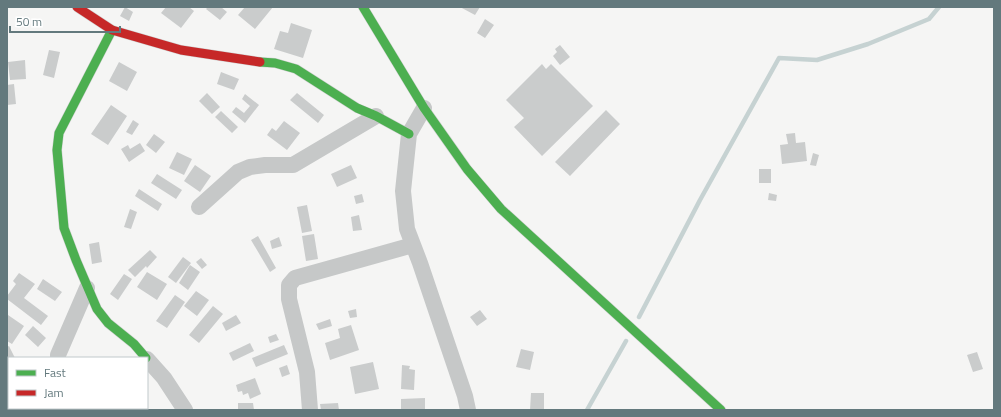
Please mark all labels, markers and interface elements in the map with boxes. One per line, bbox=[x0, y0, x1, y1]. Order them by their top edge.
scale bar bbox=[10, 8, 120, 34]
text: 50 m bbox=[16, 12, 42, 31]
legend bbox=[8, 357, 148, 409]
text: Fast bbox=[44, 363, 67, 382]
text: Jam bbox=[44, 383, 64, 402]

